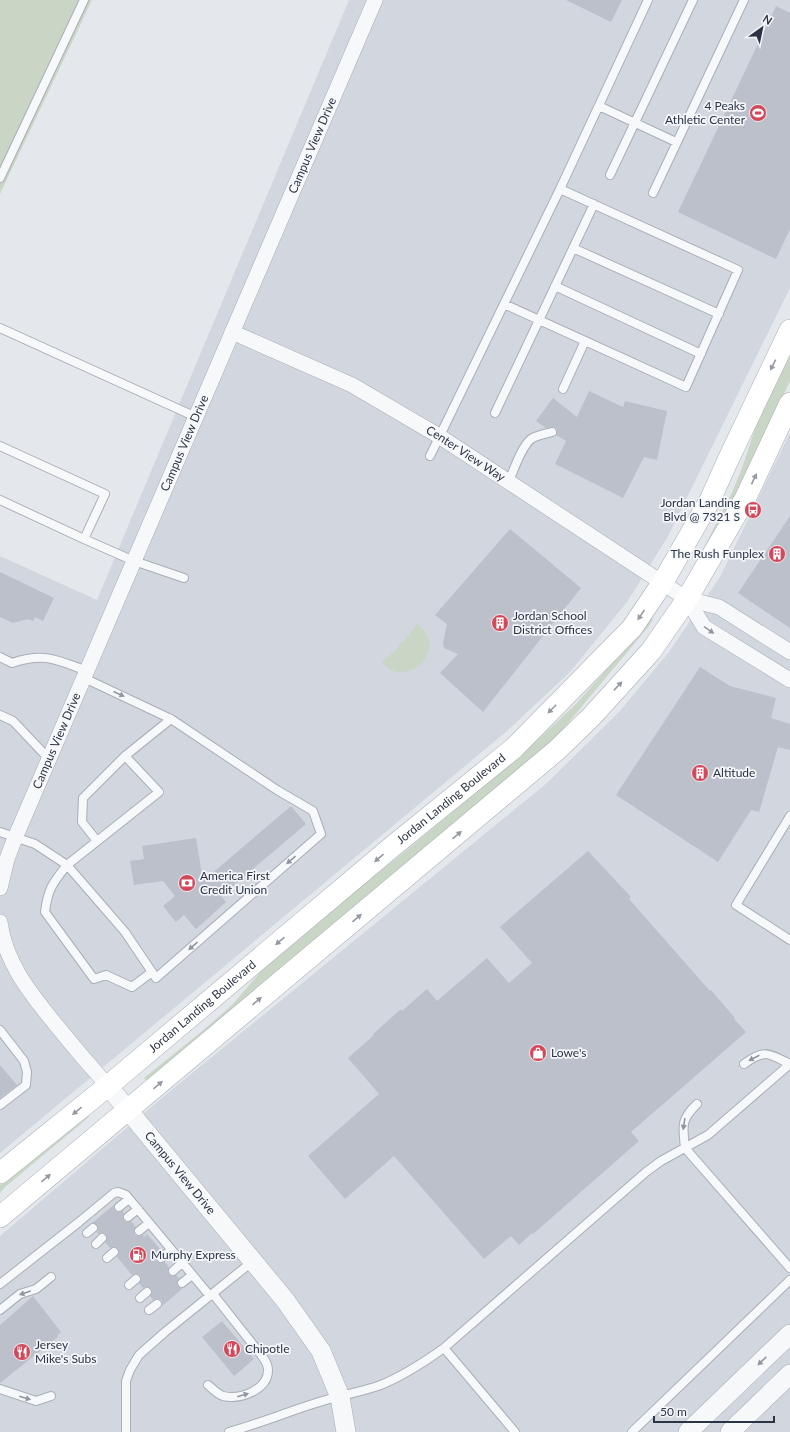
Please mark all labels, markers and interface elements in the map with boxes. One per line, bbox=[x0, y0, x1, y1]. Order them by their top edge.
north arrow bbox=[742, 8, 782, 48]
text: N bbox=[761, 11, 775, 27]
street label: Campus View Drive bbox=[285, 95, 339, 196]
place label: 4 Peaks Athletic Center bbox=[665, 98, 746, 127]
sports icon: 4 Peaks Athletic Center bbox=[748, 103, 768, 123]
one-way arrow bbox=[770, 359, 776, 371]
street label: Campus View Drive bbox=[157, 393, 211, 493]
street label: Center View Way bbox=[424, 422, 509, 485]
one-way arrow bbox=[751, 473, 757, 485]
place label: Jordan Landing Blvd @ 7321 S bbox=[660, 495, 740, 524]
bus stop icon: Jordan Landing Blvd @ 7321 S bbox=[743, 500, 763, 520]
building icon: The Rush Funplex bbox=[767, 544, 787, 564]
place label: The Rush Funplex bbox=[670, 546, 764, 561]
place label: Jordan School District Offices bbox=[513, 608, 592, 637]
one-way arrow bbox=[637, 609, 645, 620]
building icon: Jordan School District Offices bbox=[490, 613, 510, 633]
one-way arrow bbox=[704, 626, 715, 634]
one-way arrow bbox=[613, 681, 623, 691]
street label: Campus View Drive bbox=[29, 690, 84, 791]
one-way arrow bbox=[114, 691, 125, 697]
one-way arrow bbox=[547, 704, 557, 714]
street label: Jordan Landing Boulevard bbox=[393, 750, 508, 847]
building icon: Altitude bbox=[690, 763, 710, 783]
place label: Altitude bbox=[713, 765, 755, 780]
one-way arrow bbox=[451, 830, 462, 839]
one-way arrow bbox=[374, 853, 384, 862]
one-way arrow bbox=[286, 855, 296, 865]
place label: America First Credit Union bbox=[200, 868, 270, 897]
bank icon: America First Credit Union bbox=[177, 873, 197, 893]
one-way arrow bbox=[352, 913, 362, 922]
one-way arrow bbox=[274, 937, 285, 946]
one-way arrow bbox=[188, 941, 199, 950]
street label: Jordan Landing Boulevard bbox=[145, 957, 259, 1056]
one-way arrow bbox=[252, 997, 263, 1006]
shop icon: Lowe's bbox=[528, 1043, 548, 1063]
place label: Lowe's bbox=[551, 1045, 586, 1060]
one-way arrow bbox=[748, 1055, 759, 1061]
one-way arrow bbox=[152, 1080, 163, 1089]
one-way arrow bbox=[72, 1106, 83, 1115]
one-way arrow bbox=[681, 1118, 687, 1130]
street label: Campus View Drive bbox=[142, 1128, 219, 1217]
one-way arrow bbox=[41, 1174, 51, 1183]
fuel station icon: Murphy Express bbox=[128, 1245, 148, 1265]
place label: Murphy Express bbox=[151, 1247, 236, 1262]
one-way arrow bbox=[19, 1290, 31, 1296]
place label: Jersey Mike's Subs bbox=[35, 1337, 96, 1366]
restaurant icon: Chipotle bbox=[222, 1339, 242, 1359]
place label: Chipotle bbox=[245, 1341, 289, 1356]
restaurant icon: Jersey Mike's Subs bbox=[12, 1342, 32, 1362]
one-way arrow bbox=[757, 1356, 767, 1366]
one-way arrow bbox=[237, 1392, 249, 1398]
one-way arrow bbox=[20, 1395, 32, 1401]
scale bar bbox=[654, 1398, 774, 1424]
text: 50 m bbox=[660, 1404, 687, 1419]

